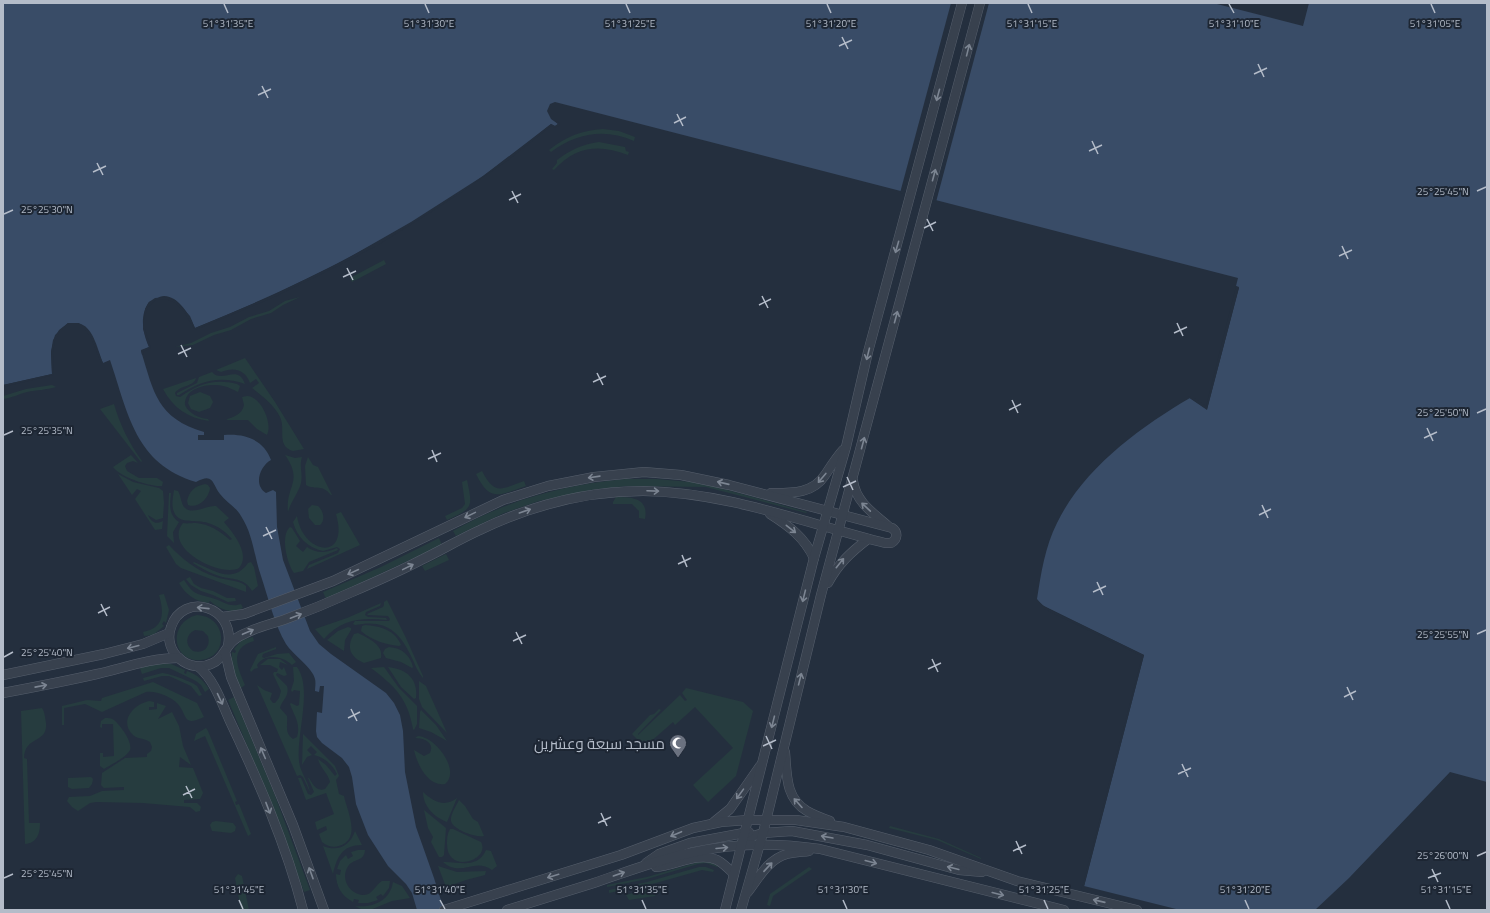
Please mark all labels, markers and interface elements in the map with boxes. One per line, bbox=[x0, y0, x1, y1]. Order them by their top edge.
text: 51°31'35"E bbox=[203, 16, 254, 31]
text: 51°31'30"E bbox=[404, 16, 455, 31]
text: 51°31'25"E bbox=[605, 16, 656, 31]
text: 51°31'20"E bbox=[806, 16, 857, 31]
text: 51°31'15"E bbox=[1007, 16, 1058, 31]
text: 51°31'10"E bbox=[1209, 16, 1260, 31]
text: 51°31'05"E bbox=[1410, 16, 1461, 31]
one-way arrow bbox=[964, 43, 972, 56]
one-way arrow bbox=[934, 88, 941, 101]
one-way arrow bbox=[931, 169, 938, 182]
text: 25°25'45"N bbox=[1417, 184, 1469, 199]
text: 25°25'30"N bbox=[21, 202, 73, 217]
one-way arrow bbox=[893, 240, 900, 253]
one-way arrow bbox=[893, 311, 900, 324]
one-way arrow bbox=[864, 347, 871, 360]
text: 25°25'50"N bbox=[1417, 405, 1469, 420]
text: 25°25'35"N bbox=[21, 423, 73, 438]
one-way arrow bbox=[859, 437, 867, 450]
one-way arrow bbox=[588, 473, 601, 481]
one-way arrow bbox=[818, 473, 827, 483]
one-way arrow bbox=[717, 479, 730, 487]
one-way arrow bbox=[646, 488, 659, 495]
one-way arrow bbox=[861, 502, 871, 511]
one-way arrow bbox=[519, 507, 531, 515]
one-way arrow bbox=[465, 512, 477, 519]
one-way arrow bbox=[786, 524, 797, 533]
one-way arrow bbox=[836, 558, 845, 569]
one-way arrow bbox=[401, 563, 413, 570]
one-way arrow bbox=[348, 569, 360, 576]
one-way arrow bbox=[800, 589, 808, 602]
one-way arrow bbox=[197, 604, 210, 611]
one-way arrow bbox=[290, 611, 302, 619]
text: 25°25'55"N bbox=[1417, 627, 1469, 642]
one-way arrow bbox=[242, 628, 254, 635]
one-way arrow bbox=[127, 644, 140, 651]
text: 25°25'40"N bbox=[21, 645, 73, 660]
one-way arrow bbox=[797, 672, 805, 685]
one-way arrow bbox=[35, 682, 48, 690]
one-way arrow bbox=[217, 693, 224, 705]
one-way arrow bbox=[769, 715, 776, 728]
place label: مسجد سبعة وعشرين bbox=[534, 732, 665, 755]
mosque icon: مسجد سبعة وعشرين bbox=[668, 733, 688, 758]
one-way arrow bbox=[259, 747, 266, 759]
one-way arrow bbox=[736, 788, 745, 799]
one-way arrow bbox=[793, 798, 802, 808]
one-way arrow bbox=[265, 801, 272, 813]
one-way arrow bbox=[670, 831, 682, 839]
one-way arrow bbox=[820, 833, 833, 841]
one-way arrow bbox=[716, 844, 729, 851]
text: 25°26'00"N bbox=[1417, 848, 1469, 863]
one-way arrow bbox=[865, 859, 878, 867]
one-way arrow bbox=[763, 862, 772, 872]
one-way arrow bbox=[947, 864, 960, 871]
text: 25°25'45"N bbox=[21, 866, 73, 881]
one-way arrow bbox=[306, 868, 314, 880]
one-way arrow bbox=[612, 870, 625, 877]
one-way arrow bbox=[547, 873, 560, 880]
text: 51°31'45"E bbox=[214, 882, 265, 897]
text: 51°31'40"E bbox=[415, 882, 466, 897]
text: 51°31'35"E bbox=[617, 882, 668, 897]
text: 51°31'30"E bbox=[818, 882, 869, 897]
text: 51°31'25"E bbox=[1019, 882, 1070, 897]
text: 51°31'20"E bbox=[1220, 882, 1271, 897]
text: 51°31'15"E bbox=[1421, 882, 1472, 897]
one-way arrow bbox=[991, 891, 1004, 898]
one-way arrow bbox=[1093, 897, 1106, 904]

